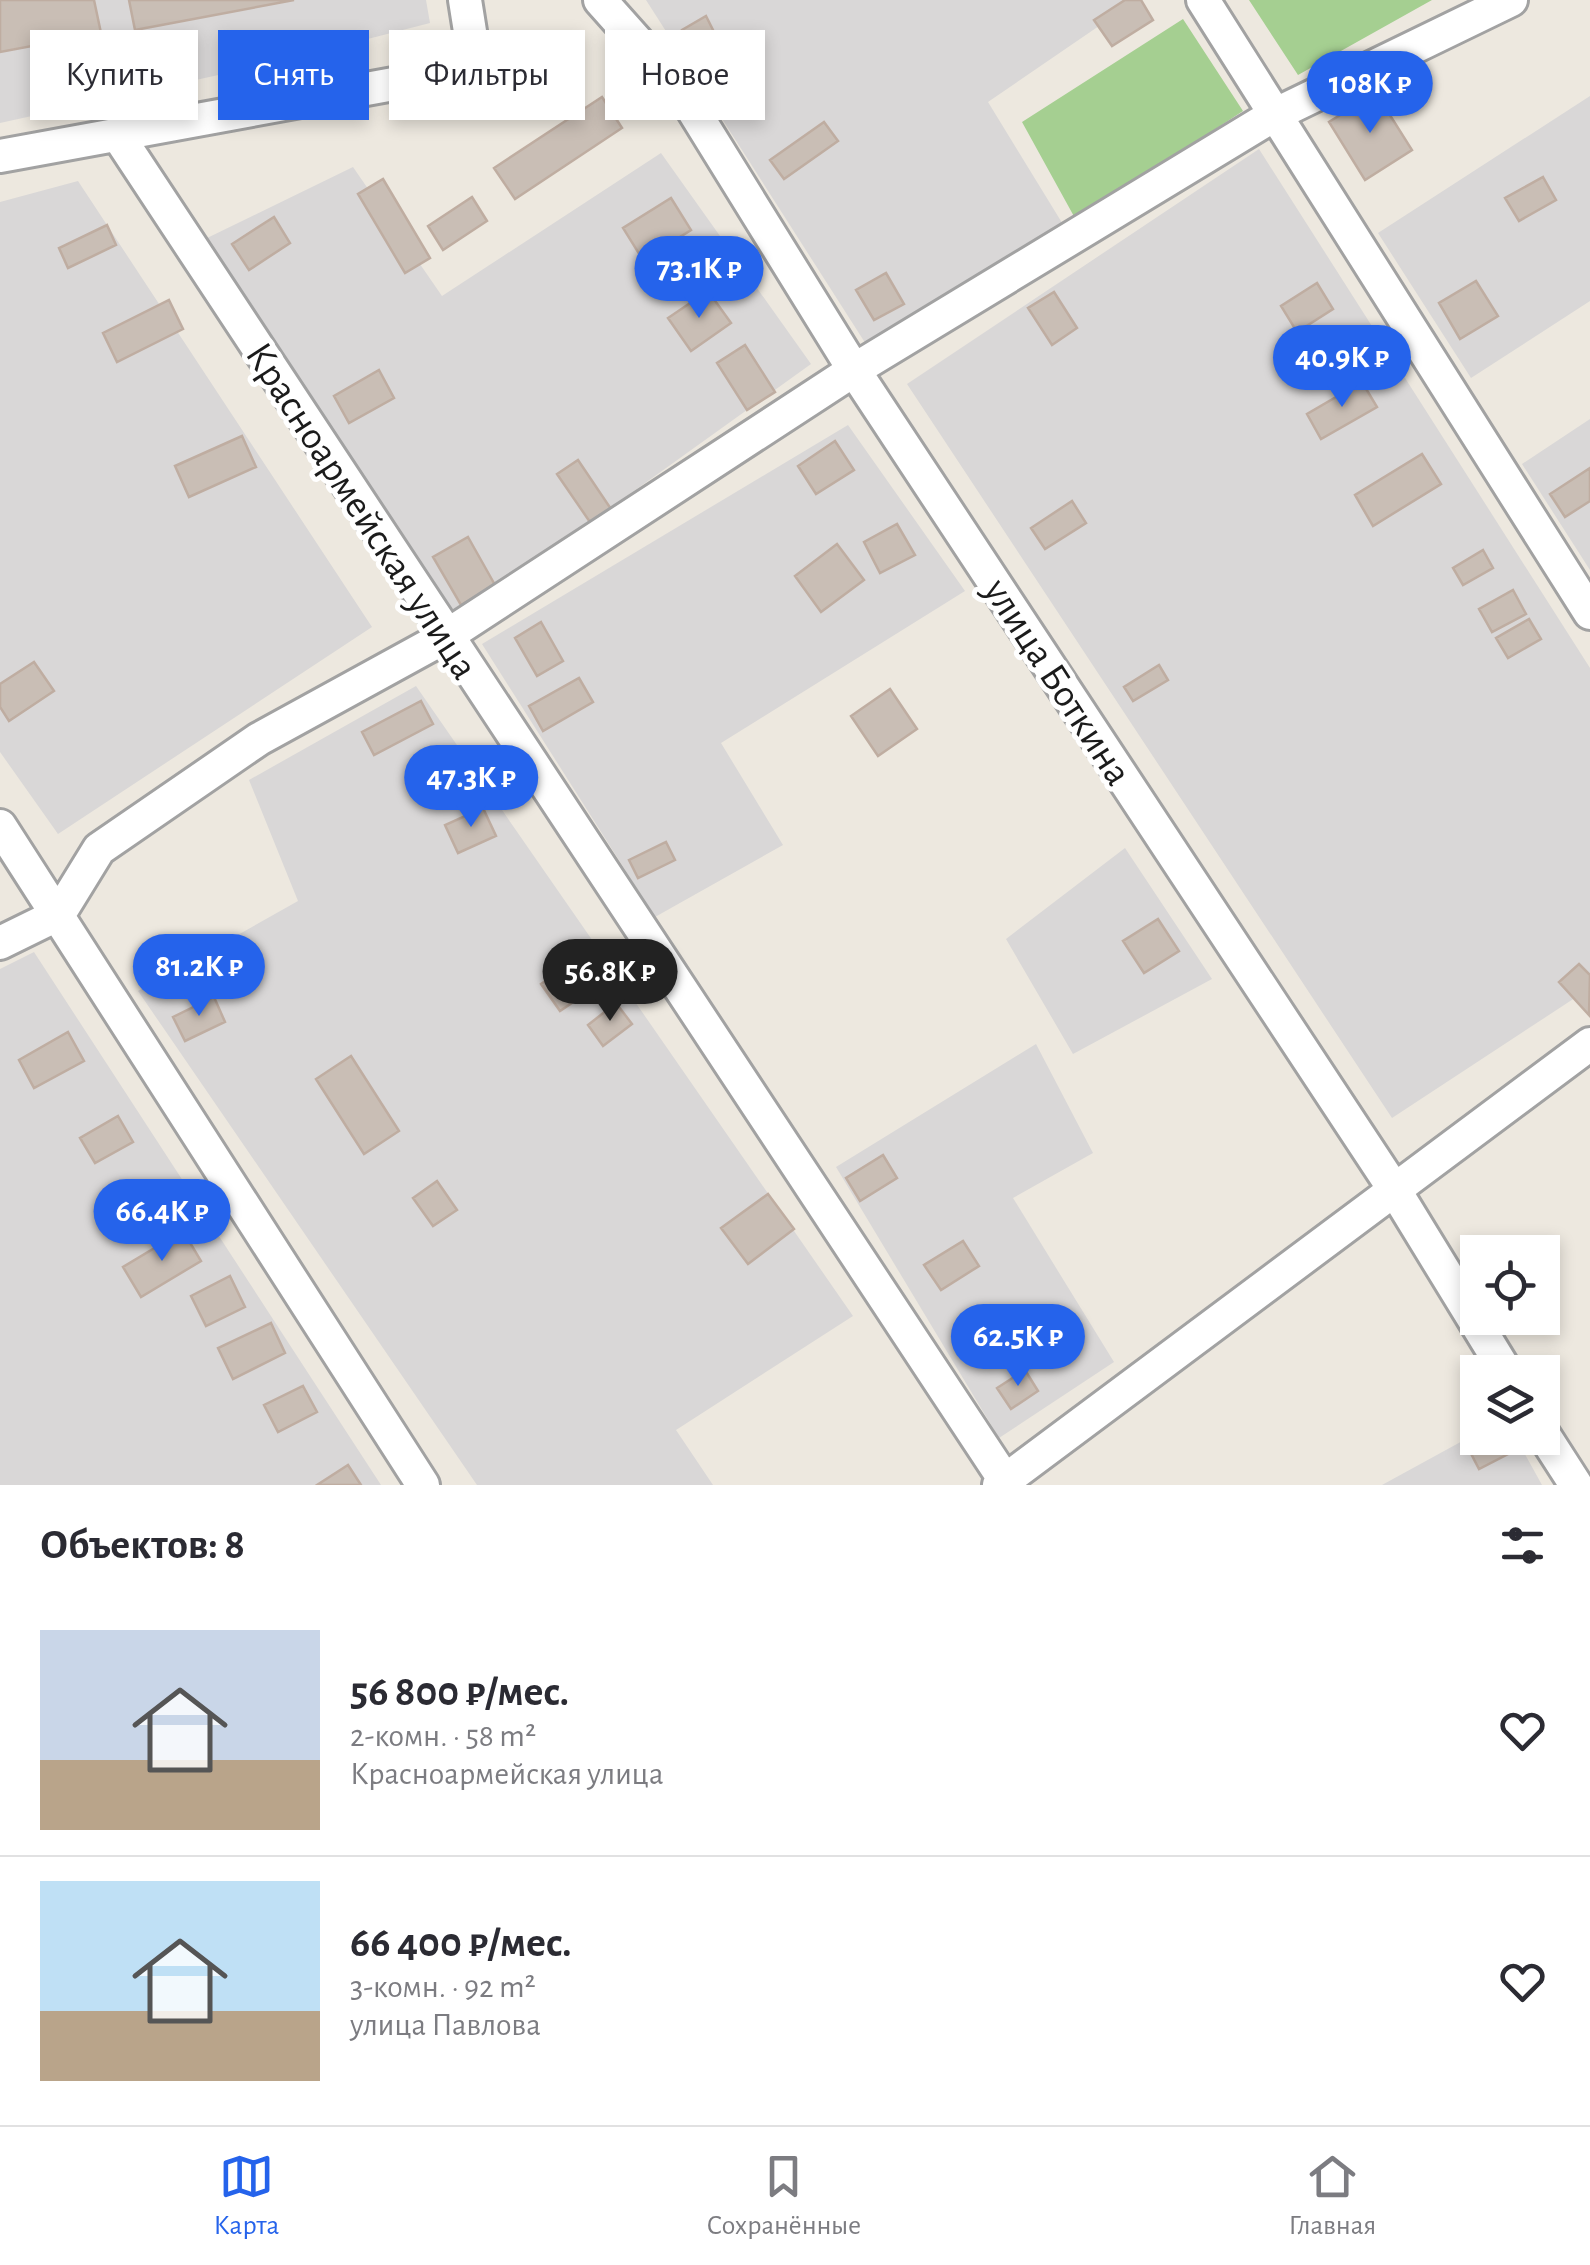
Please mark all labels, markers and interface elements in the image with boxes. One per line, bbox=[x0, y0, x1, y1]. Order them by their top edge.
chip: Купить bbox=[30, 30, 198, 120]
chip: Снять bbox=[218, 30, 369, 120]
chip: Фильтры bbox=[389, 30, 585, 120]
chip: Новое bbox=[605, 30, 765, 120]
pin: 108K ₽ bbox=[1289, 51, 1451, 136]
text: 108K ₽ bbox=[1329, 67, 1411, 99]
pin: 73.1K ₽ bbox=[607, 236, 791, 321]
text: 73.1K ₽ bbox=[657, 252, 741, 284]
pin: 40.9K ₽ bbox=[1250, 325, 1434, 410]
street label: Красноармейская улица bbox=[238, 336, 485, 686]
text: 40.9K ₽ bbox=[1295, 341, 1389, 373]
street label: улица Боткина bbox=[975, 571, 1139, 792]
pin: 47.3K ₽ bbox=[379, 745, 563, 830]
text: 47.3K ₽ bbox=[426, 761, 516, 793]
pin: 81.2K ₽ bbox=[107, 934, 291, 1019]
pin: 56.8K ₽ bbox=[518, 939, 702, 1024]
text: 81.2K ₽ bbox=[155, 950, 243, 982]
text: 56.8K ₽ bbox=[565, 955, 655, 987]
pin: 66.4K ₽ bbox=[70, 1179, 254, 1264]
text: 66.4K ₽ bbox=[116, 1195, 208, 1227]
map controls bbox=[1460, 1235, 1560, 1455]
button: locate bbox=[1460, 1235, 1560, 1335]
pin: 62.5K ₽ bbox=[926, 1304, 1110, 1389]
text: 62.5K ₽ bbox=[973, 1320, 1063, 1352]
button: layers bbox=[1460, 1355, 1560, 1455]
icon: filters bbox=[1495, 1518, 1550, 1573]
text: Объектов: 8 bbox=[40, 1524, 245, 1566]
icon: home bbox=[120, 1670, 240, 1790]
text: 56 800 ₽/мес. bbox=[350, 1671, 569, 1713]
icon: heart bbox=[1495, 1703, 1550, 1758]
text: 2-комн. · 58 m² bbox=[350, 1720, 536, 1752]
text: Красноармейская улица bbox=[350, 1758, 664, 1790]
icon: home bbox=[120, 1921, 240, 2041]
text: 66 400 ₽/мес. bbox=[350, 1922, 572, 1964]
icon: heart bbox=[1495, 1954, 1550, 2009]
text: 3-комн. · 92 m² bbox=[350, 1971, 536, 2003]
text: улица Павлова bbox=[350, 2009, 541, 2041]
tab: Карта bbox=[214, 2149, 279, 2243]
tab: Сохранённые bbox=[706, 2149, 861, 2243]
tab: Главная bbox=[1288, 2149, 1376, 2243]

